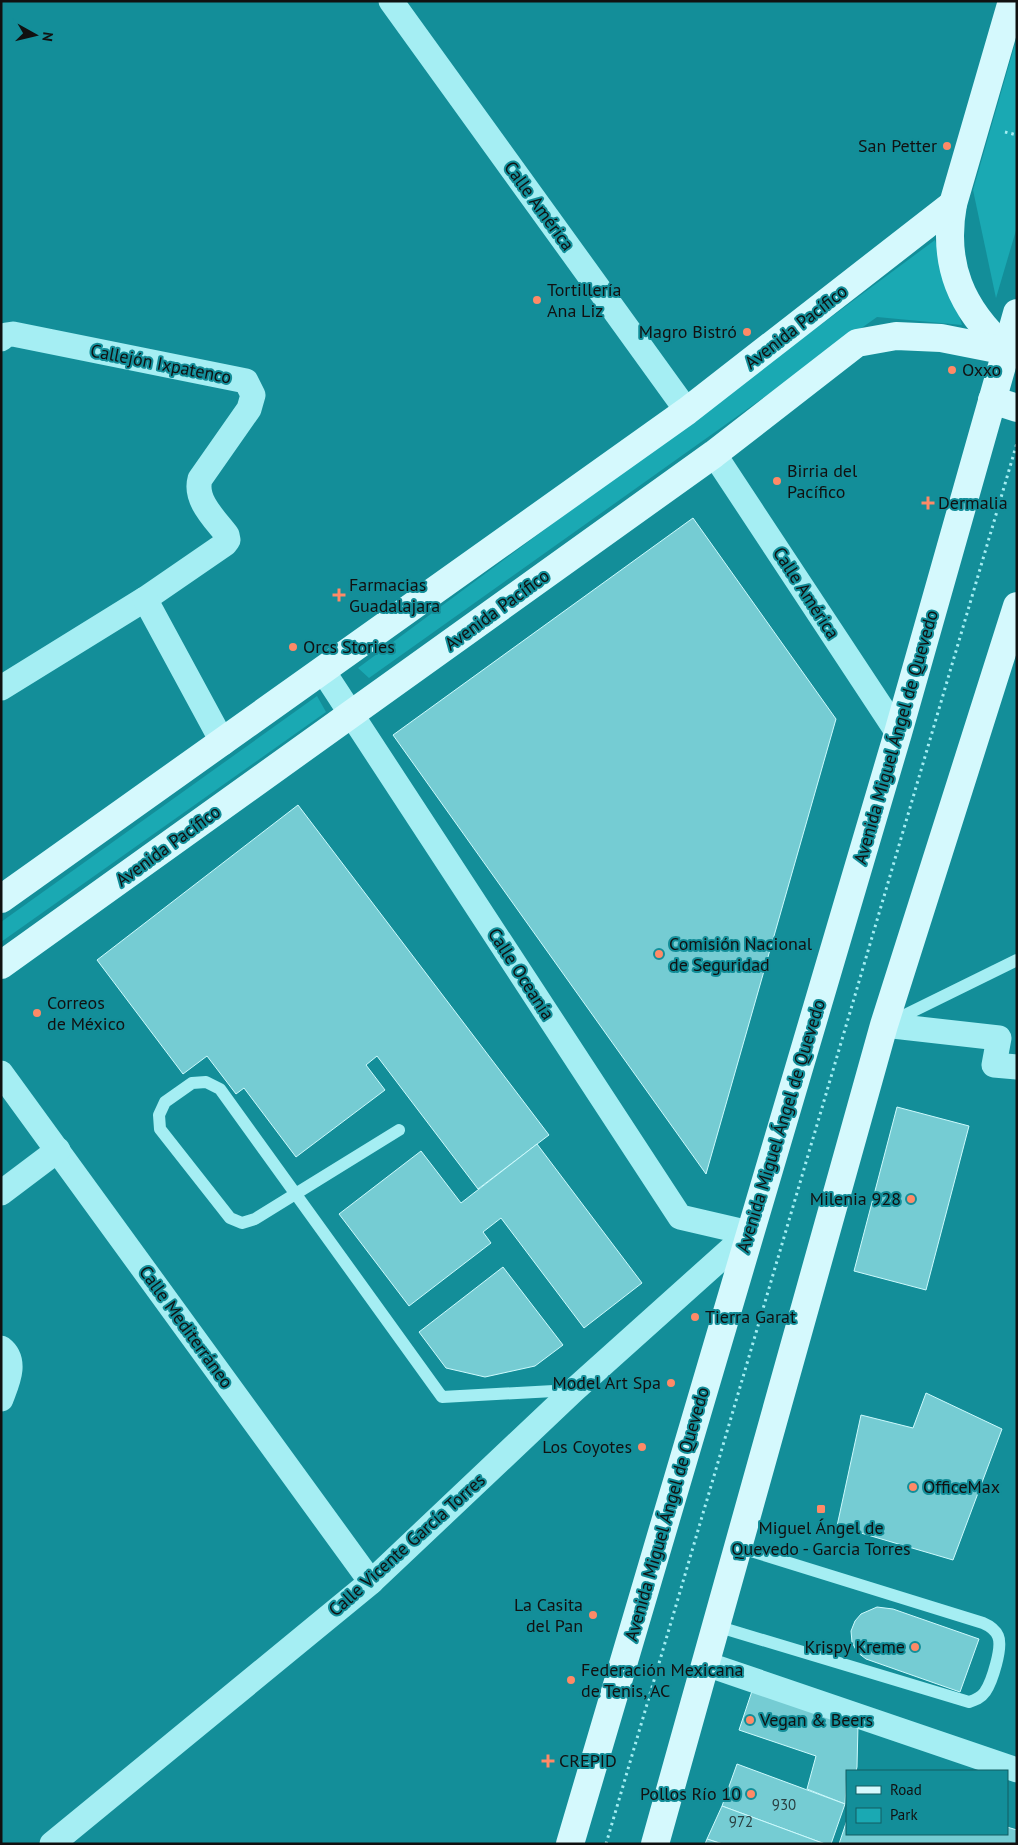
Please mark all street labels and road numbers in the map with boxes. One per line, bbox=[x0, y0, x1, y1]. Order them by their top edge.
street label: Calle América bbox=[499, 156, 580, 255]
street label: Avenida Pacífico bbox=[740, 279, 852, 374]
street label: Callejón Ixpatenco bbox=[89, 339, 234, 388]
street label: Calle América bbox=[768, 542, 845, 643]
street label: Avenida Pacífico bbox=[440, 564, 554, 655]
street label: Avenida Miguel Ángel de Quevedo bbox=[848, 607, 943, 867]
street label: Avenida Pacífico bbox=[111, 800, 225, 891]
street label: Calle Oceanía bbox=[483, 923, 560, 1024]
street label: Avenida Miguel Ángel de Quevedo bbox=[731, 997, 830, 1255]
street label: Calle Mediterráneo bbox=[134, 1261, 239, 1392]
street label: Avenida Miguel Ángel de Quevedo bbox=[619, 1384, 714, 1644]
street label: Calle Vicente García Torres bbox=[324, 1468, 490, 1621]

